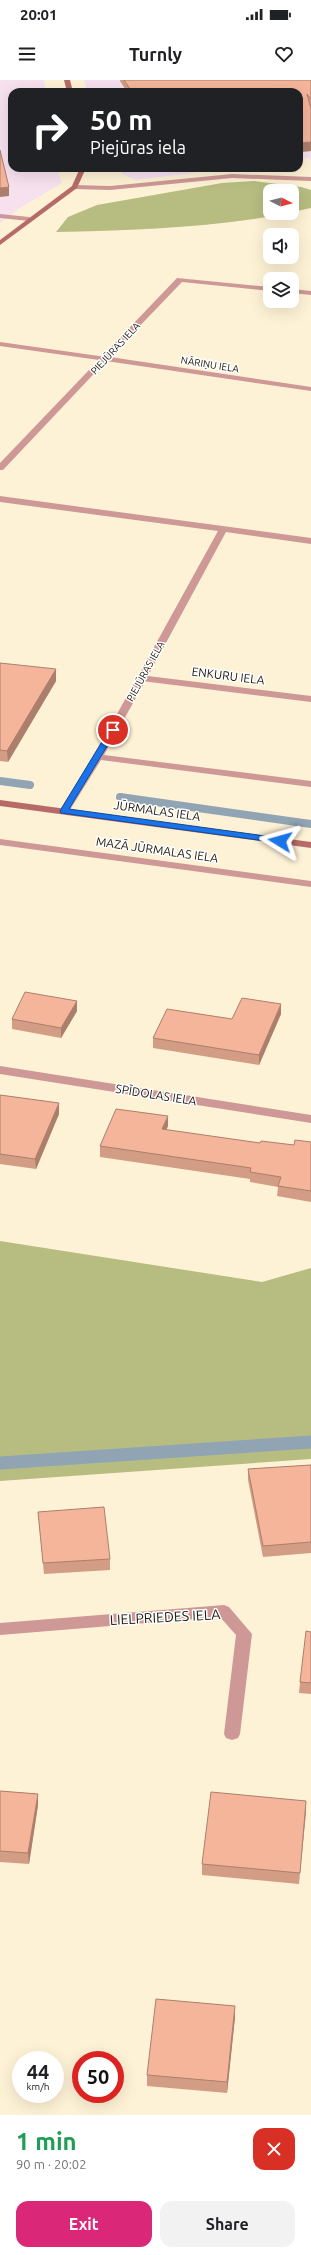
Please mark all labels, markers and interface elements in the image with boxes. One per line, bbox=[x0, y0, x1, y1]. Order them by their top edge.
text: 20:01 bbox=[20, 6, 58, 23]
icon: menu bbox=[16, 43, 38, 65]
icon: heart bbox=[273, 43, 295, 65]
text: Turnly bbox=[129, 44, 182, 64]
icon: right bbox=[24, 104, 76, 156]
text: 50 m bbox=[90, 104, 152, 135]
text: Piejūras iela bbox=[90, 137, 186, 157]
north arrow bbox=[263, 184, 299, 220]
map controls bbox=[263, 184, 299, 308]
button: sound bbox=[263, 228, 299, 264]
button: layers bbox=[263, 272, 299, 308]
street label: PIEJŪRAS IELA bbox=[89, 320, 143, 377]
street label: NĀRIŅU IELA bbox=[180, 354, 240, 375]
street label: PIEJŪRAS IELA bbox=[124, 639, 167, 703]
street label: ENKURU IELA bbox=[191, 665, 265, 686]
pin bbox=[96, 713, 130, 747]
icon: arrive bbox=[102, 719, 124, 741]
street label: JŪRMALAS IELA bbox=[113, 798, 201, 823]
position arrow bbox=[259, 820, 301, 862]
street label: MAZĀ JŪRMALAS IELA bbox=[95, 834, 219, 865]
street label: SPĪDOLAS IELA bbox=[115, 1082, 198, 1107]
street label: LIELPRIEDES IELA bbox=[109, 1606, 221, 1628]
speed limit sign: 50 bbox=[72, 2051, 124, 2103]
text: 44 bbox=[27, 2060, 49, 2083]
text: km/h bbox=[26, 2081, 50, 2092]
text: 1 min bbox=[16, 2128, 77, 2155]
button: close bbox=[253, 2128, 295, 2170]
text: 90 m · 20:02 bbox=[16, 2157, 87, 2171]
button: Exit bbox=[16, 2201, 152, 2247]
button: Share bbox=[160, 2201, 295, 2247]

